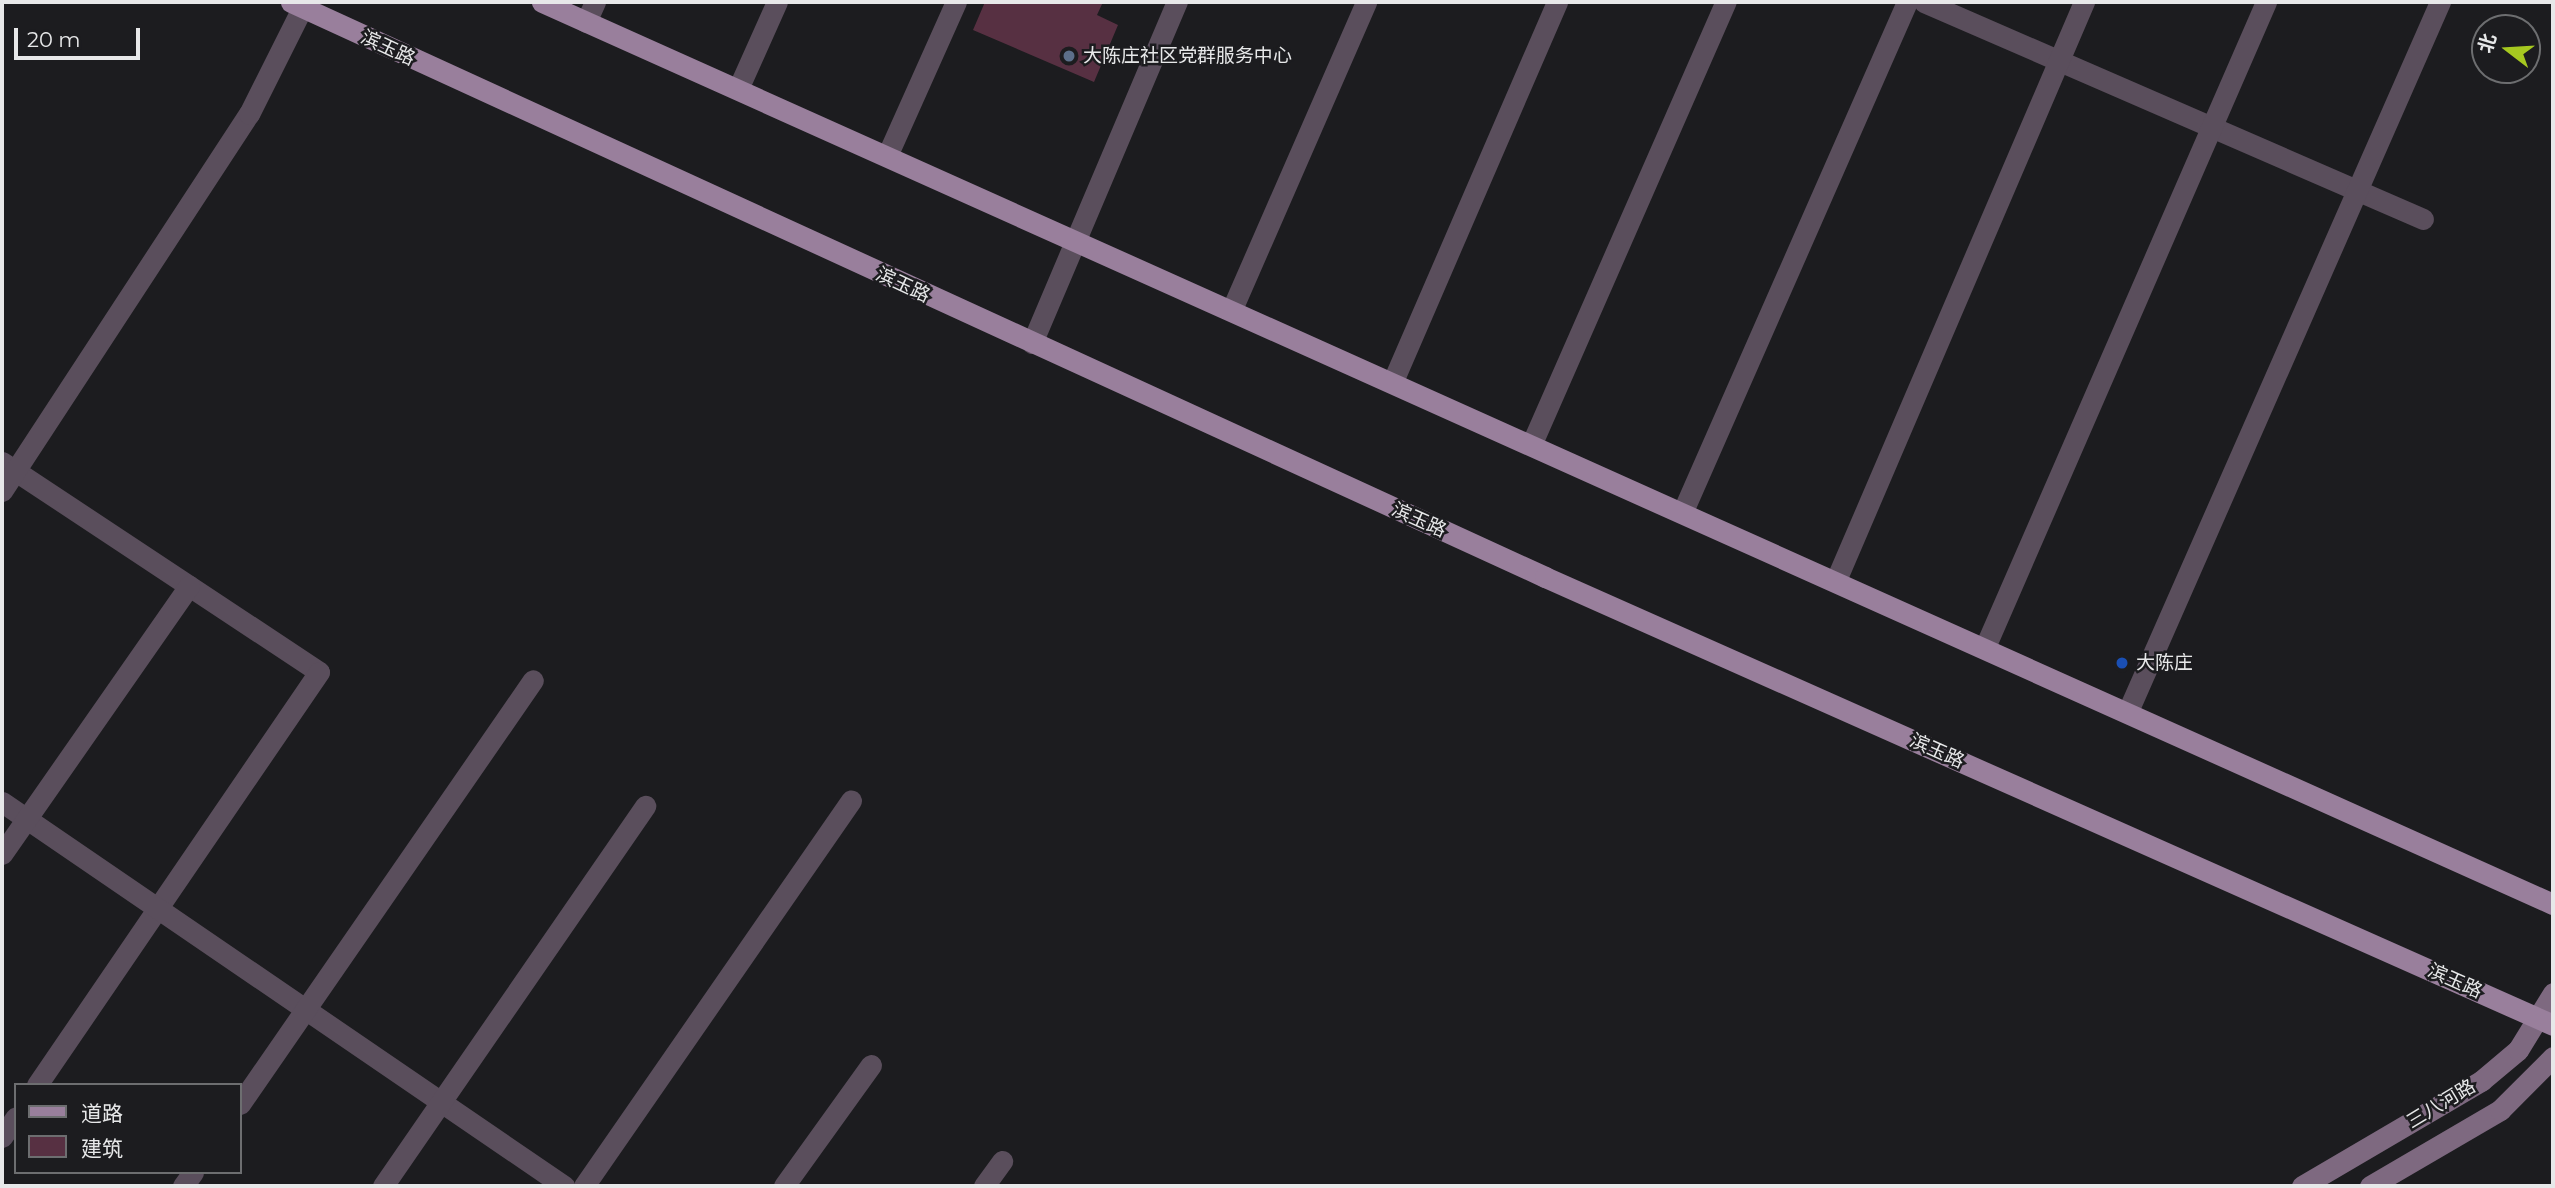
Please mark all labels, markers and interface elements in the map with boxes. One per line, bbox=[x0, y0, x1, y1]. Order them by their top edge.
scale bar bbox=[18, 14, 144, 58]
north arrow bbox=[2471, 14, 2541, 84]
street label: 滨玉路 bbox=[357, 26, 419, 70]
text: 20 m bbox=[27, 27, 81, 52]
text: 北 bbox=[2474, 31, 2501, 56]
place label: 大陈庄社区党群服务中心 bbox=[1083, 45, 1292, 67]
marker: 大陈庄社区党群服务中心 bbox=[1061, 48, 1077, 64]
street label: 滨玉路 bbox=[872, 263, 934, 307]
street label: 滨玉路 bbox=[1388, 498, 1450, 542]
place label: 大陈庄 bbox=[2136, 652, 2193, 674]
marker: 大陈庄 bbox=[2114, 655, 2130, 671]
street label: 滨玉路 bbox=[1906, 729, 1968, 773]
street label: 滨玉路 bbox=[2424, 959, 2486, 1003]
street label: 三八河路 bbox=[2403, 1075, 2479, 1133]
legend bbox=[14, 1083, 242, 1174]
text: 道路 bbox=[81, 1101, 123, 1126]
text: 建筑 bbox=[81, 1136, 123, 1161]

